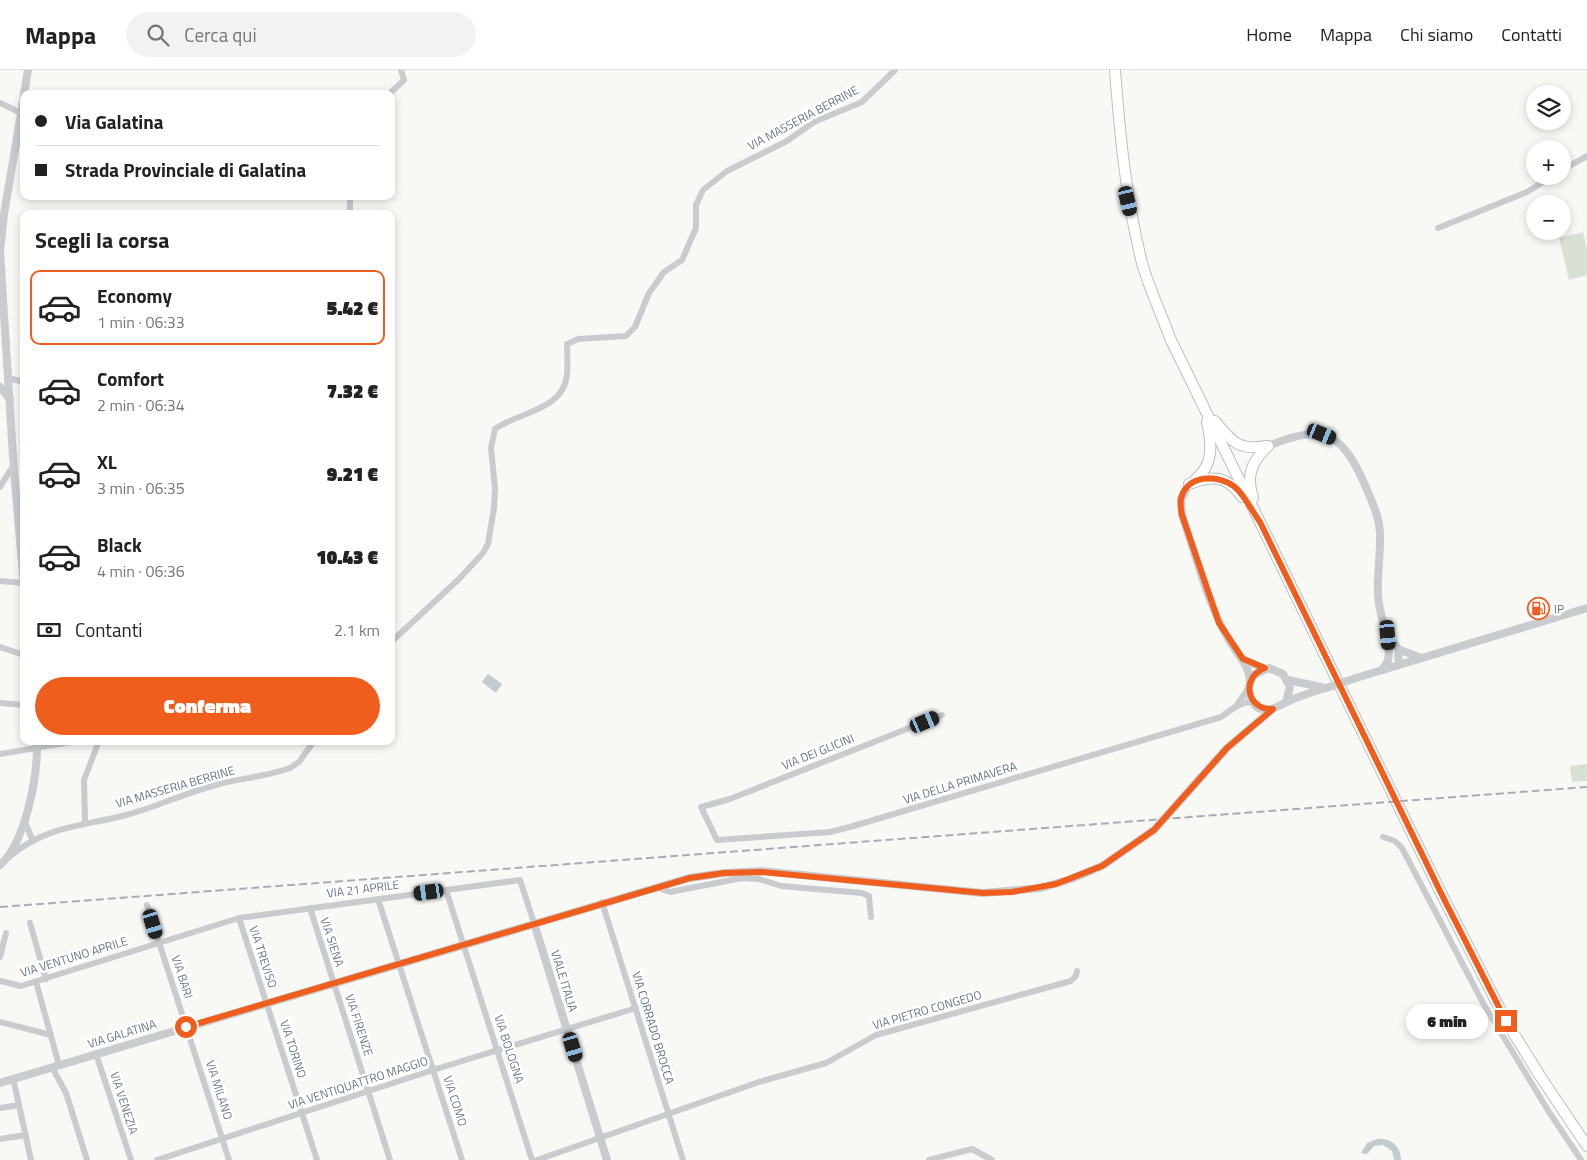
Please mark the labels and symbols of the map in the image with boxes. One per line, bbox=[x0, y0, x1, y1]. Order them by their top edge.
street label: VIA MASSERIA BERRINE bbox=[744, 80, 862, 155]
car bbox=[1117, 185, 1138, 217]
car bbox=[1305, 421, 1338, 447]
fuel station icon: IP bbox=[1526, 597, 1550, 621]
place label: IP bbox=[1554, 599, 1564, 618]
car bbox=[1379, 619, 1396, 651]
car bbox=[908, 709, 941, 735]
street label: VIA DEI GLICINI bbox=[779, 728, 857, 775]
street label: VIA DELLA PRIMAVERA bbox=[901, 756, 1019, 809]
street label: VIA MASSERIA BERRINE bbox=[113, 760, 237, 813]
street label: VIA 21 APRILE bbox=[326, 875, 401, 902]
car bbox=[413, 882, 444, 902]
car bbox=[141, 907, 164, 941]
street label: VIA SIENA bbox=[316, 915, 349, 969]
street label: VIA TREVISO bbox=[244, 923, 282, 990]
street label: VIA VENTUNO APRILE bbox=[18, 931, 130, 982]
street label: VIALE ITALIA bbox=[546, 948, 583, 1014]
street label: VIA BARI bbox=[167, 953, 198, 1001]
street label: VIA CORRADO BROCCA bbox=[627, 969, 680, 1087]
street label: VIA PIETRO CONGEDO bbox=[870, 985, 984, 1034]
street label: VIA FIRENZE bbox=[341, 991, 379, 1059]
callout: 6 min bbox=[1406, 1004, 1488, 1038]
route end bbox=[1495, 1010, 1517, 1032]
street label: VIA BOLOGNA bbox=[489, 1012, 529, 1086]
street label: VIA GALATINA bbox=[85, 1014, 159, 1053]
route start bbox=[175, 1016, 197, 1038]
street label: VIA TORINO bbox=[275, 1017, 312, 1080]
car bbox=[561, 1030, 584, 1064]
street label: VIA VENTIQUATTRO MAGGIO bbox=[285, 1051, 430, 1114]
street label: VIA MILANO bbox=[201, 1058, 238, 1122]
street label: VIA VENEZIA bbox=[105, 1069, 143, 1137]
street label: VIA COMO bbox=[438, 1073, 473, 1129]

